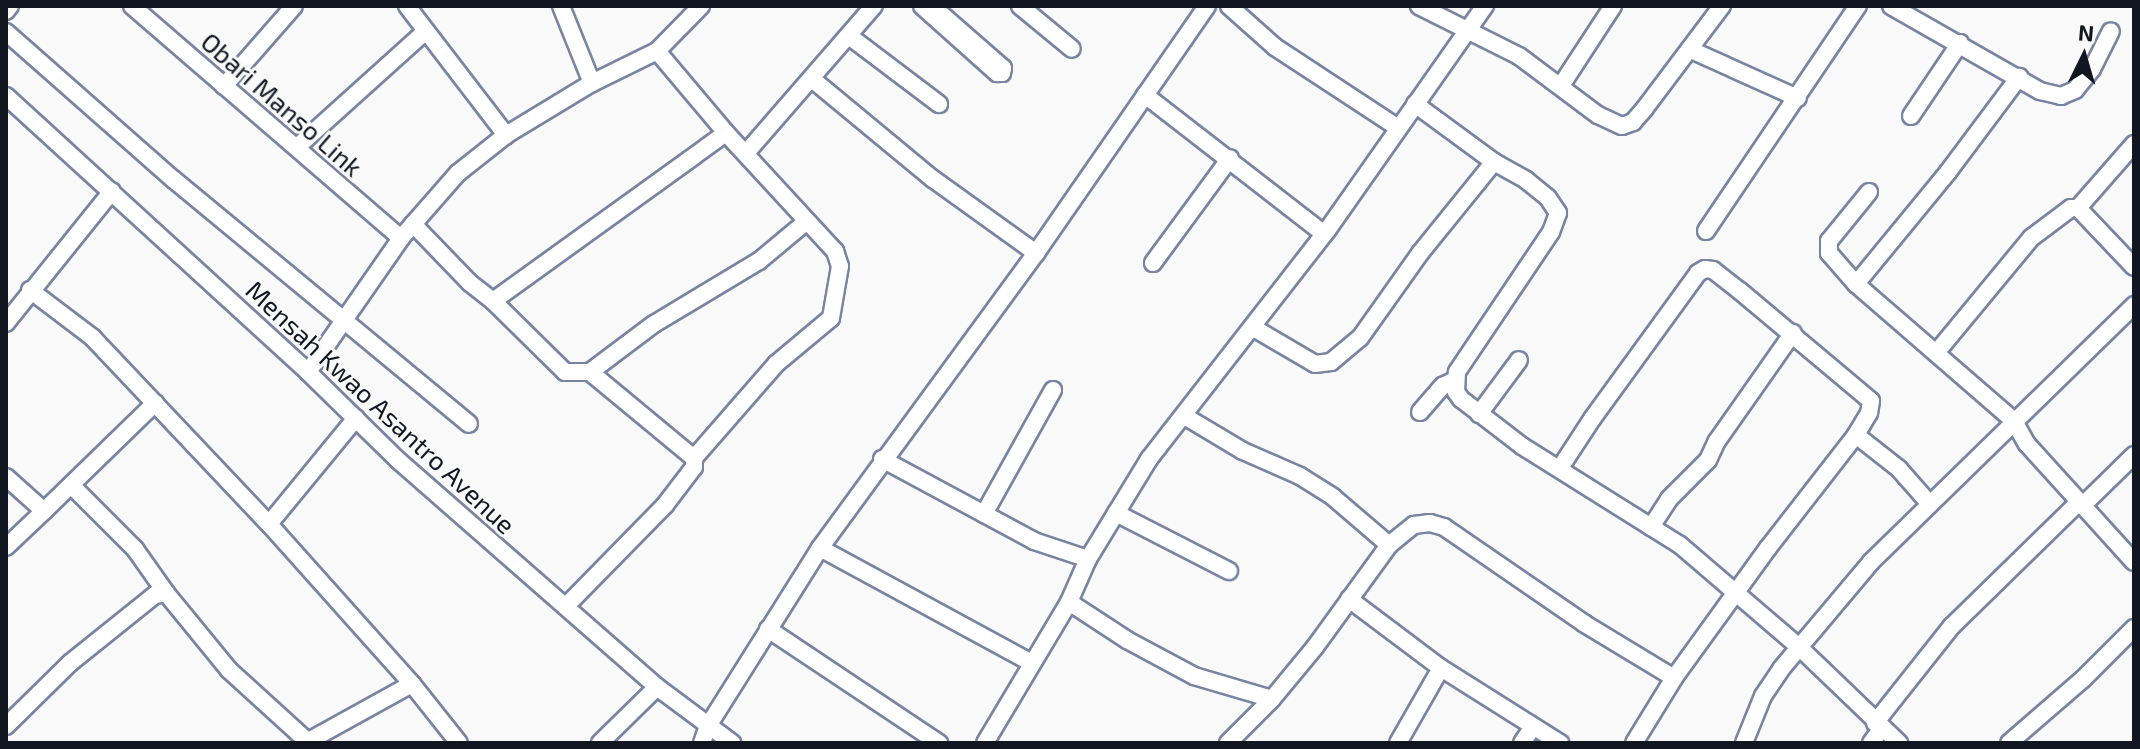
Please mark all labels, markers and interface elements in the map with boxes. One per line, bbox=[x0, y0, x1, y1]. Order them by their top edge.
north arrow bbox=[2044, 16, 2124, 96]
text: N bbox=[2077, 18, 2095, 46]
street label: Obari Manso Link bbox=[195, 26, 369, 182]
street label: Mensah Kwao Asantro Avenue bbox=[240, 274, 522, 540]

